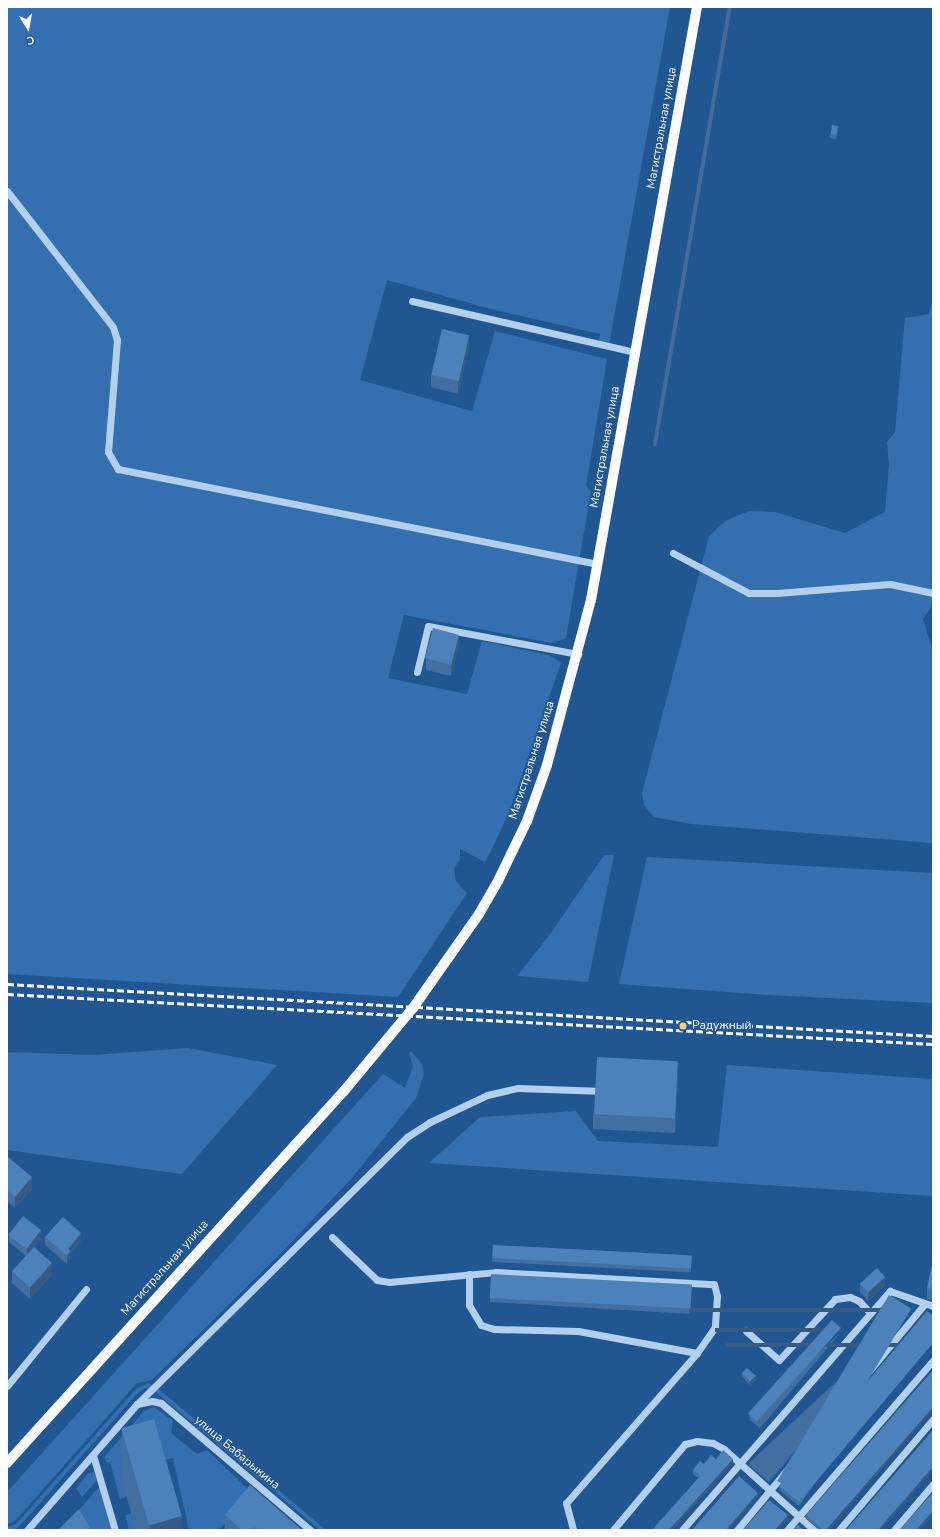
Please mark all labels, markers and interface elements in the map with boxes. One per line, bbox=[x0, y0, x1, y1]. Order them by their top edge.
north arrow bbox=[8, 8, 48, 48]
text: С bbox=[25, 32, 35, 48]
street label: Магистральная улица bbox=[644, 66, 680, 190]
street label: Магистральная улица bbox=[587, 385, 623, 509]
street label: Магистральная улица bbox=[506, 699, 558, 821]
place label: Радужный bbox=[692, 1019, 752, 1033]
marker: Радужный bbox=[677, 1020, 689, 1032]
street label: Магистральная улица bbox=[118, 1217, 212, 1319]
street label: улица Бабарыкина bbox=[191, 1413, 283, 1493]

